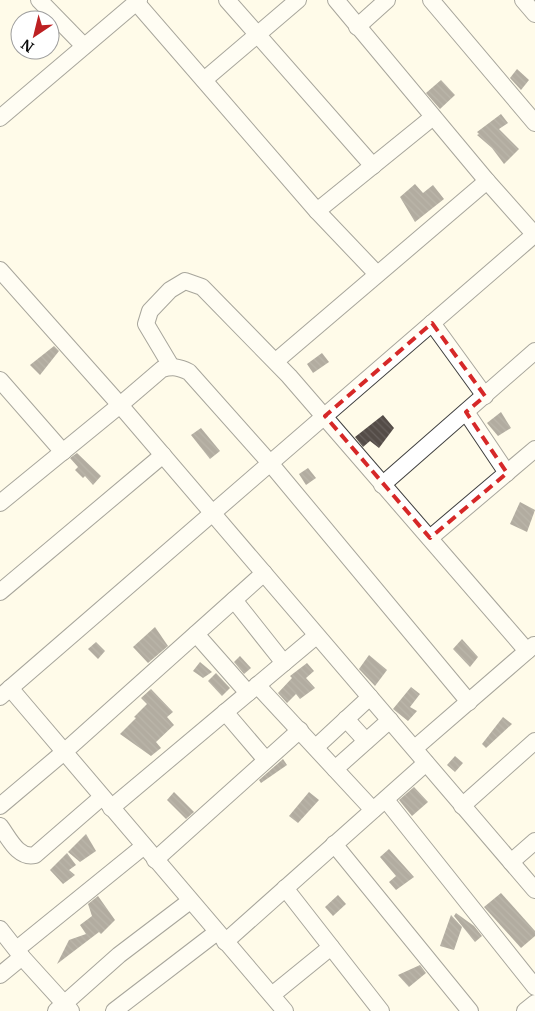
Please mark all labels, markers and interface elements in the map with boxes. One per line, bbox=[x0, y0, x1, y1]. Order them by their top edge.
north arrow bbox=[10, 10, 60, 60]
text: N bbox=[18, 35, 37, 56]

